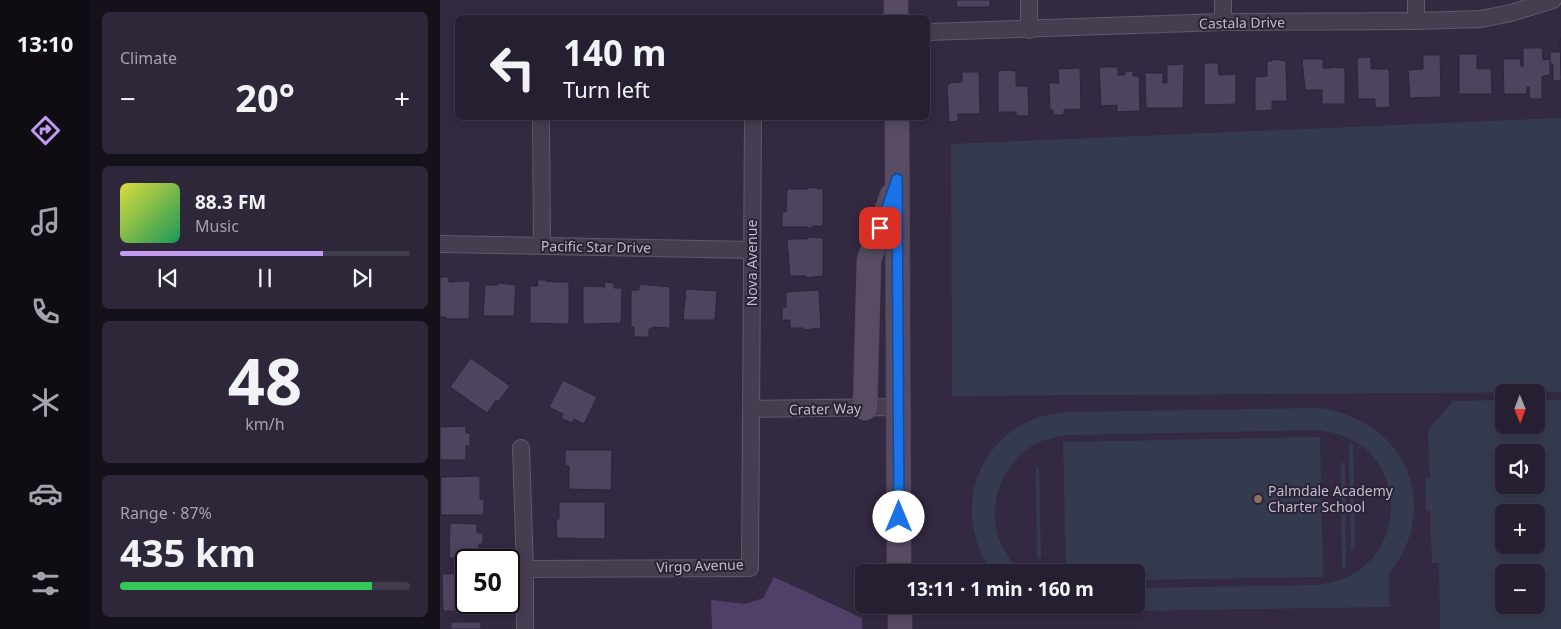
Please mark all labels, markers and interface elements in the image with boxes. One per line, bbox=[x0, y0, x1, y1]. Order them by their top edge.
street label: Castala Drive bbox=[1199, 12, 1285, 33]
text: 13:10 bbox=[17, 28, 73, 58]
text: 140 m bbox=[563, 29, 666, 76]
icon: left bbox=[480, 35, 545, 100]
text: Climate bbox=[120, 47, 177, 69]
text: 20° bbox=[235, 71, 295, 123]
text: Turn left bbox=[563, 74, 650, 104]
text: − bbox=[120, 79, 136, 117]
text: + bbox=[394, 79, 410, 117]
icon: directions bbox=[28, 113, 63, 148]
text: 88.3 FM bbox=[195, 189, 266, 215]
icon: music bbox=[28, 204, 63, 239]
pin bbox=[859, 207, 901, 249]
icon: arrive bbox=[866, 214, 894, 242]
text: Music bbox=[195, 215, 239, 237]
street label: Nova Avenue bbox=[742, 220, 761, 306]
street label: Pacific Star Drive bbox=[541, 236, 651, 257]
icon: previous bbox=[154, 264, 182, 292]
icon: pause bbox=[251, 264, 279, 292]
icon: next bbox=[348, 264, 376, 292]
icon: phone bbox=[28, 294, 63, 329]
text: 48 bbox=[228, 336, 302, 424]
north arrow bbox=[1495, 384, 1545, 434]
map controls bbox=[1495, 384, 1545, 614]
icon: climate bbox=[28, 385, 63, 420]
street label: Crater Way bbox=[789, 398, 862, 419]
text: km/h bbox=[245, 413, 285, 435]
button: sound bbox=[1495, 444, 1545, 494]
icon: car bbox=[28, 476, 63, 511]
place label: Palmdale Academy Charter School bbox=[1268, 481, 1394, 516]
position arrow bbox=[872, 490, 924, 542]
marker: Palmdale Academy Charter School bbox=[1252, 493, 1264, 505]
text: Range · 87% bbox=[120, 502, 212, 524]
button: + bbox=[1495, 504, 1545, 554]
text: 435 km bbox=[120, 526, 256, 578]
speed limit sign: 50 bbox=[455, 549, 520, 614]
street label: Virgo Avenue bbox=[656, 554, 744, 577]
button: − bbox=[1495, 564, 1545, 614]
icon: filters bbox=[28, 566, 63, 601]
text: 13:11 · 1 min · 160 m bbox=[906, 576, 1094, 602]

